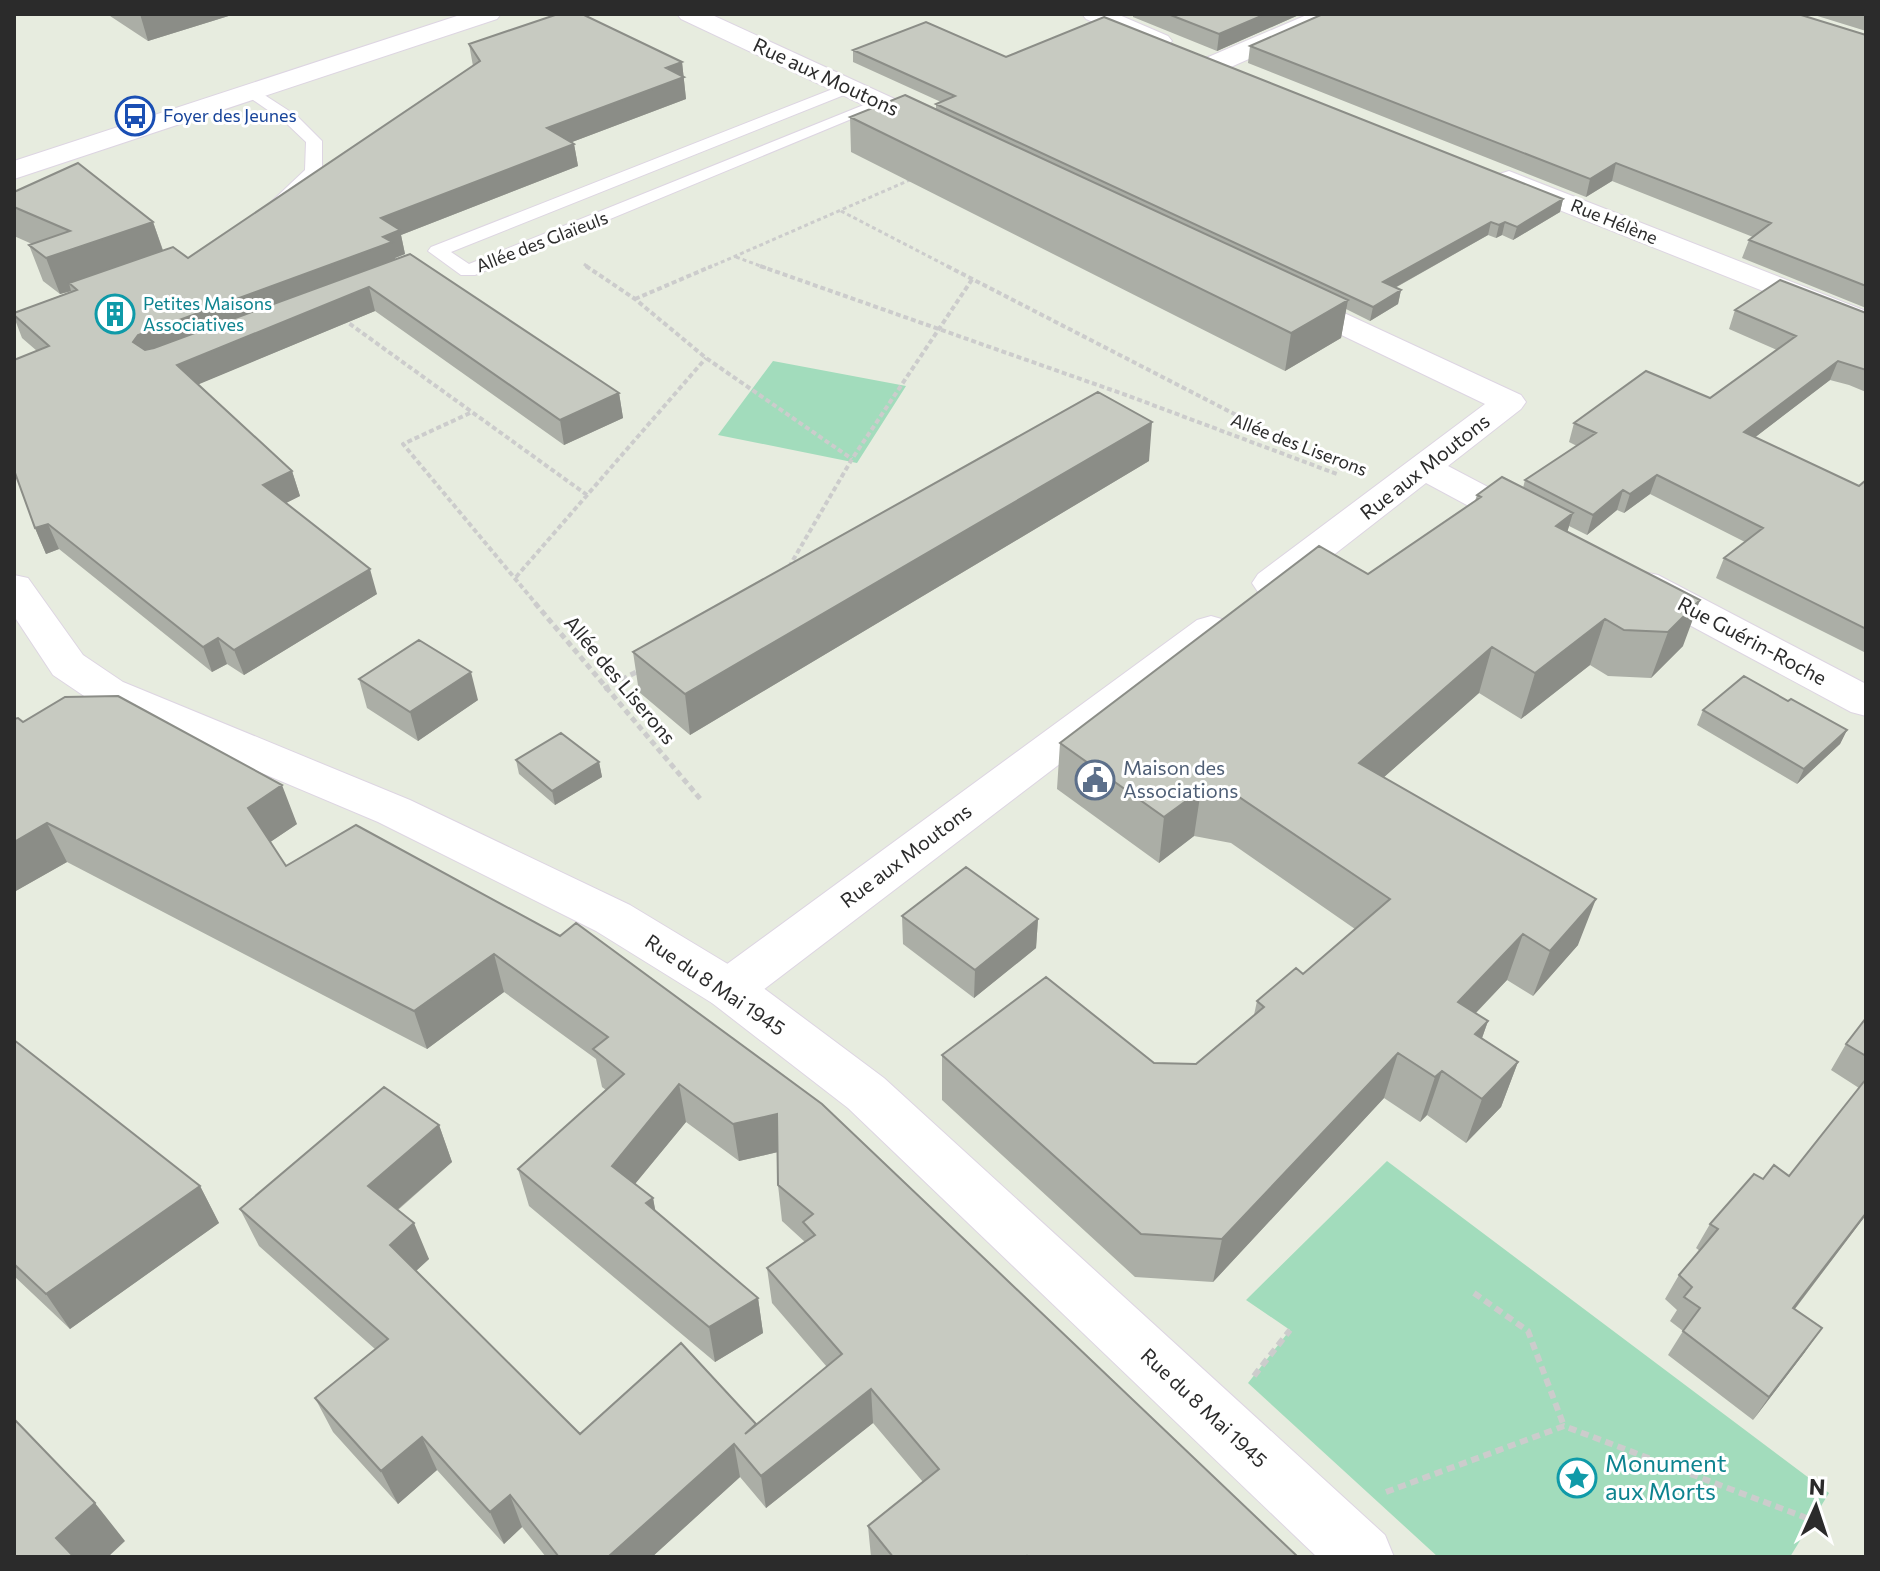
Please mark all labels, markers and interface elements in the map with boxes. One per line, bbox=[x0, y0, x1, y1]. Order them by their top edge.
street label: Rue aux Moutons bbox=[750, 32, 903, 120]
bus stop icon: Foyer des Jeunes bbox=[114, 95, 156, 137]
place label: Foyer des Jeunes bbox=[163, 104, 297, 126]
street label: Rue Hélène bbox=[1568, 194, 1661, 248]
street label: Allée des Glaïeuls bbox=[473, 206, 611, 276]
place label: Petites Maisons Associatives bbox=[143, 292, 272, 335]
building icon: Petites Maisons Associatives bbox=[94, 293, 136, 335]
street label: Allée des Liserons bbox=[1228, 408, 1371, 480]
street label: Rue aux Moutons bbox=[1355, 408, 1494, 524]
street label: Rue Guérin-Roche bbox=[1674, 591, 1831, 689]
street label: Allée des Liserons bbox=[560, 610, 681, 748]
place label: Maison des Associations bbox=[1123, 755, 1238, 802]
public building icon: Maison des Associations bbox=[1074, 759, 1116, 801]
street label: Rue aux Moutons bbox=[835, 798, 976, 912]
street label: Rue du 8 Mai 1945 bbox=[641, 928, 790, 1040]
street label: Rue du 8 Mai 1945 bbox=[1137, 1343, 1273, 1472]
place label: Monument aux Morts bbox=[1605, 1448, 1727, 1505]
place icon: Monument aux Morts bbox=[1556, 1457, 1598, 1499]
north arrow bbox=[1776, 1467, 1856, 1547]
text: N bbox=[1808, 1473, 1826, 1500]

